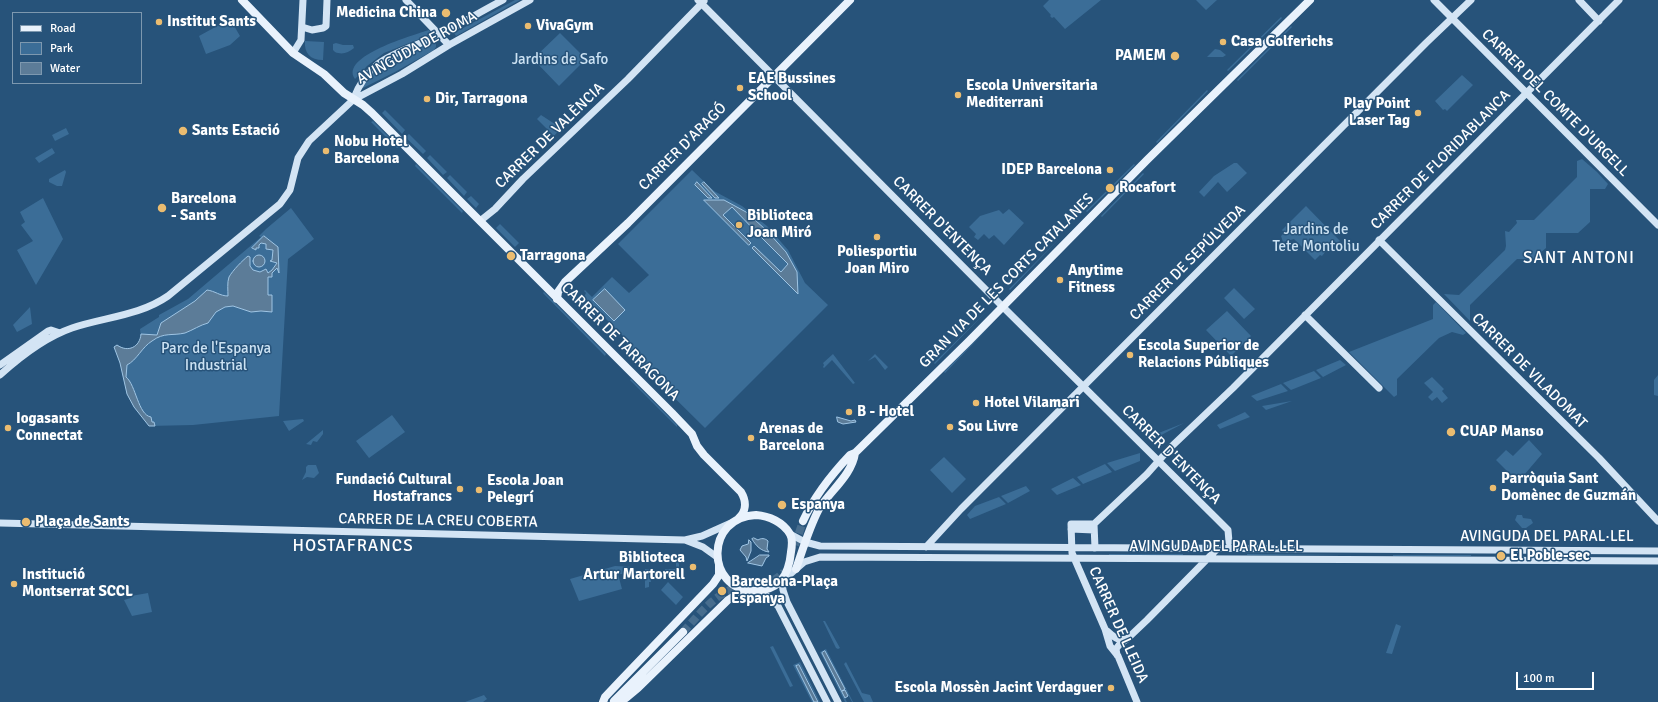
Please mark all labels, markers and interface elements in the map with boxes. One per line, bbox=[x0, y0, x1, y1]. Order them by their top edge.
place label: Medicina China bbox=[336, 4, 437, 22]
street label: AVINGUDA DE ROMA bbox=[354, 7, 480, 89]
marker: Medicina China bbox=[440, 7, 452, 19]
legend bbox=[12, 12, 142, 84]
place label: Institut Sants bbox=[167, 13, 256, 31]
marker: Institut Sants bbox=[154, 17, 164, 27]
place label: VivaGym bbox=[536, 17, 594, 35]
text: Road bbox=[50, 21, 76, 36]
marker: VivaGym bbox=[523, 21, 533, 31]
street label: CARRER DEL COMTE D'URGELL bbox=[1477, 25, 1633, 181]
place label: Casa Golferichs bbox=[1231, 33, 1333, 51]
marker: Casa Golferichs bbox=[1218, 37, 1228, 47]
text: Park bbox=[50, 41, 73, 56]
place label: PAMEM bbox=[1115, 47, 1166, 65]
marker: PAMEM bbox=[1169, 50, 1181, 62]
park label: Jardins de Safo bbox=[512, 51, 608, 69]
text: Water bbox=[50, 61, 80, 76]
place label: EAE Bussines School bbox=[748, 70, 836, 105]
place label: Escola Universitaria Mediterrani bbox=[966, 77, 1098, 112]
street label: CARRER DE VALÈNCIA bbox=[492, 79, 608, 193]
marker: EAE Bussines School bbox=[735, 83, 745, 93]
street label: CARRER DE FLORIDABLANCA bbox=[1367, 86, 1515, 234]
place label: Dir, Tarragona bbox=[435, 90, 528, 108]
marker: Escola Universitaria Mediterrani bbox=[953, 90, 963, 100]
marker: Dir, Tarragona bbox=[422, 94, 432, 104]
place label: Play Point Laser Tag bbox=[1344, 95, 1410, 130]
street label: CARRER D'ARAGÓ bbox=[635, 99, 731, 195]
marker: Play Point Laser Tag bbox=[1413, 108, 1423, 118]
place label: Sants Estació bbox=[192, 122, 280, 140]
marker: Sants Estació bbox=[177, 125, 189, 137]
place label: Nobu Hotel Barcelona bbox=[334, 133, 408, 168]
marker: Nobu Hotel Barcelona bbox=[321, 146, 331, 156]
place label: IDEP Barcelona bbox=[1001, 161, 1102, 179]
marker: IDEP Barcelona bbox=[1105, 165, 1115, 175]
street label: CARRER D'ENTENÇA bbox=[889, 173, 995, 279]
place label: Rocafort bbox=[1119, 179, 1176, 197]
marker: Rocafort bbox=[1104, 182, 1116, 194]
place label: Barcelona - Sants bbox=[171, 190, 236, 225]
street label: GRAN VIA DE LES CORTS CATALANES bbox=[916, 190, 1098, 372]
street label: CARRER DE SEPÚLVEDA bbox=[1126, 201, 1250, 325]
marker: Barcelona - Sants bbox=[156, 202, 168, 214]
place label: Biblioteca Joan Miró bbox=[747, 207, 813, 242]
marker: Biblioteca Joan Miró bbox=[734, 220, 744, 230]
park label: Jardins de Tete Montoliu bbox=[1272, 221, 1360, 256]
marker: Poliesportiu Joan Miro bbox=[872, 232, 882, 242]
place label: Poliesportiu Joan Miro bbox=[837, 243, 917, 278]
place label: Tarragona bbox=[520, 247, 585, 265]
district label: SANT ANTONI bbox=[1523, 249, 1635, 269]
marker: Tarragona bbox=[505, 250, 517, 262]
place label: Anytime Fitness bbox=[1068, 262, 1123, 297]
marker: Anytime Fitness bbox=[1055, 275, 1065, 285]
street label: CARRER DE TARRAGONA bbox=[557, 279, 683, 405]
street label: CARRER DE VILADOMAT bbox=[1468, 310, 1590, 432]
place label: Escola Superior de Relacions Públiques bbox=[1138, 337, 1269, 372]
park label: Parc de l'Espanya Industrial bbox=[161, 340, 271, 375]
marker: Escola Superior de Relacions Públiques bbox=[1125, 350, 1135, 360]
place label: Hotel Vilamari bbox=[984, 394, 1080, 412]
marker: Hotel Vilamari bbox=[971, 398, 981, 408]
street label: CARRER D'ENTENÇA bbox=[1118, 402, 1224, 508]
place label: B - Hotel bbox=[857, 403, 914, 421]
marker: B - Hotel bbox=[844, 407, 854, 417]
place label: Iogasants Connectat bbox=[16, 410, 83, 445]
place label: Sou Livre bbox=[958, 418, 1018, 436]
place label: Arenas de Barcelona bbox=[759, 420, 824, 455]
marker: Sou Livre bbox=[945, 422, 955, 432]
marker: Iogasants Connectat bbox=[3, 423, 13, 433]
place label: CUAP Manso bbox=[1460, 423, 1544, 441]
marker: CUAP Manso bbox=[1445, 426, 1457, 438]
marker: Arenas de Barcelona bbox=[746, 433, 756, 443]
place label: Parròquia Sant Domènec de Guzmán bbox=[1501, 470, 1636, 505]
place label: Fundació Cultural Hostafrancs bbox=[336, 471, 452, 506]
place label: Escola Joan Pelegrí bbox=[487, 472, 564, 507]
marker: Parròquia Sant Domènec de Guzmán bbox=[1488, 483, 1498, 493]
marker: Fundació Cultural Hostafrancs bbox=[455, 484, 465, 494]
marker: Escola Joan Pelegrí bbox=[474, 485, 484, 495]
place label: Espanya bbox=[791, 496, 845, 514]
marker: Espanya bbox=[776, 499, 788, 511]
street label: CARRER DE LA CREU COBERTA bbox=[338, 510, 538, 532]
place label: Plaça de Sants bbox=[35, 513, 130, 531]
marker: Plaça de Sants bbox=[20, 516, 32, 528]
street label: AVINGUDA DEL PARAL·LEL bbox=[1460, 528, 1634, 546]
district label: HOSTAFRANCS bbox=[292, 537, 414, 557]
street label: AVINGUDA DEL PARAL·LEL bbox=[1129, 538, 1303, 556]
place label: El Poble-sec bbox=[1510, 547, 1590, 565]
place label: Biblioteca Artur Martorell bbox=[583, 549, 685, 584]
marker: El Poble-sec bbox=[1495, 550, 1507, 562]
marker: Biblioteca Artur Martorell bbox=[688, 562, 698, 572]
street label: CARRER DE LLEIDA bbox=[1084, 564, 1152, 686]
place label: Institució Montserrat SCCL bbox=[22, 566, 133, 601]
place label: Barcelona-Plaça Espanya bbox=[731, 573, 838, 608]
marker: Institució Montserrat SCCL bbox=[9, 579, 19, 589]
marker: Barcelona-Plaça Espanya bbox=[716, 585, 728, 597]
scale bar bbox=[1518, 664, 1596, 690]
text: 100 m bbox=[1523, 671, 1555, 686]
place label: Escola Mossèn Jacint Verdaguer bbox=[894, 679, 1103, 697]
marker: Escola Mossèn Jacint Verdaguer bbox=[1106, 683, 1116, 693]

